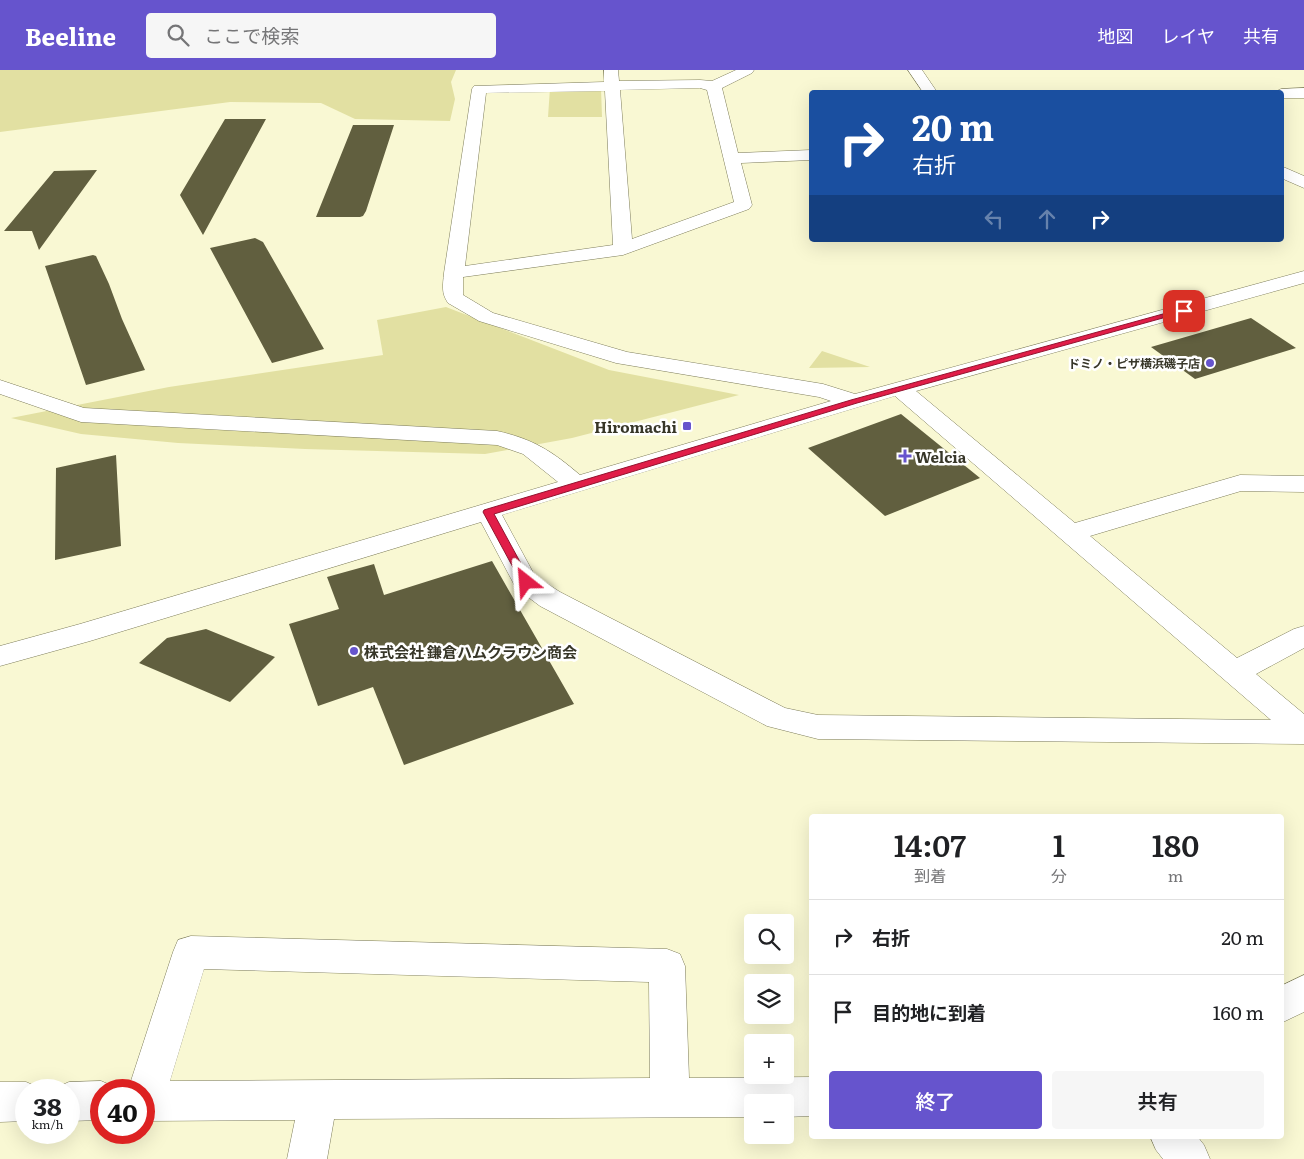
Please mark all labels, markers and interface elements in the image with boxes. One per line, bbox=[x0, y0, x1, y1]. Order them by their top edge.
search box bbox=[146, 13, 496, 58]
text: Beeline bbox=[25, 18, 116, 53]
icon: search bbox=[164, 21, 192, 49]
text: ここで検索 bbox=[204, 21, 299, 49]
text: 地図 bbox=[1098, 22, 1134, 49]
text: レイヤ bbox=[1162, 22, 1215, 49]
text: 共有 bbox=[1243, 22, 1279, 49]
text: 20 m bbox=[912, 100, 994, 152]
icon: right bbox=[829, 110, 894, 175]
text: 右折 bbox=[912, 147, 956, 180]
icon: left bbox=[980, 205, 1008, 233]
icon: ahead bbox=[1033, 205, 1061, 233]
icon: right bbox=[1086, 205, 1114, 233]
pin bbox=[1163, 290, 1205, 332]
icon: arrive bbox=[1170, 297, 1198, 325]
place label: ドミノ・ピザ横浜磯子店 bbox=[1068, 354, 1200, 372]
marker: ドミノ・ピザ横浜磯子店 bbox=[1204, 357, 1216, 369]
place label: Hiromachi bbox=[594, 415, 678, 438]
marker: Hiromachi bbox=[681, 420, 693, 432]
place label: Welcia bbox=[915, 445, 967, 468]
marker: Welcia bbox=[899, 450, 911, 462]
position arrow bbox=[499, 555, 551, 607]
place label: 株式会社 鎌倉ハムクラウン商会 bbox=[364, 640, 577, 663]
marker: 株式会社 鎌倉ハムクラウン商会 bbox=[348, 645, 360, 657]
text: 14:07 bbox=[894, 822, 966, 866]
text: 1 bbox=[1053, 822, 1065, 866]
text: 180 bbox=[1152, 822, 1199, 866]
text: 到着 bbox=[914, 863, 946, 887]
text: 分 bbox=[1051, 863, 1067, 887]
text: m bbox=[1168, 863, 1183, 887]
map controls bbox=[744, 914, 794, 1144]
button: search bbox=[744, 914, 794, 964]
icon: right bbox=[829, 923, 857, 951]
text: 右折 bbox=[872, 923, 910, 951]
text: 20 m bbox=[1221, 923, 1264, 951]
button: layers bbox=[744, 974, 794, 1024]
icon: arrive bbox=[829, 998, 857, 1026]
text: 目的地に到着 bbox=[872, 998, 986, 1026]
text: 160 m bbox=[1213, 998, 1264, 1026]
button: + bbox=[744, 1034, 794, 1084]
button: 終了 bbox=[829, 1071, 1042, 1129]
button: 共有 bbox=[1052, 1071, 1264, 1129]
speed limit sign: 40 bbox=[90, 1079, 155, 1144]
text: 38 bbox=[33, 1087, 62, 1124]
button: − bbox=[744, 1094, 794, 1144]
text: km/h bbox=[32, 1115, 63, 1133]

